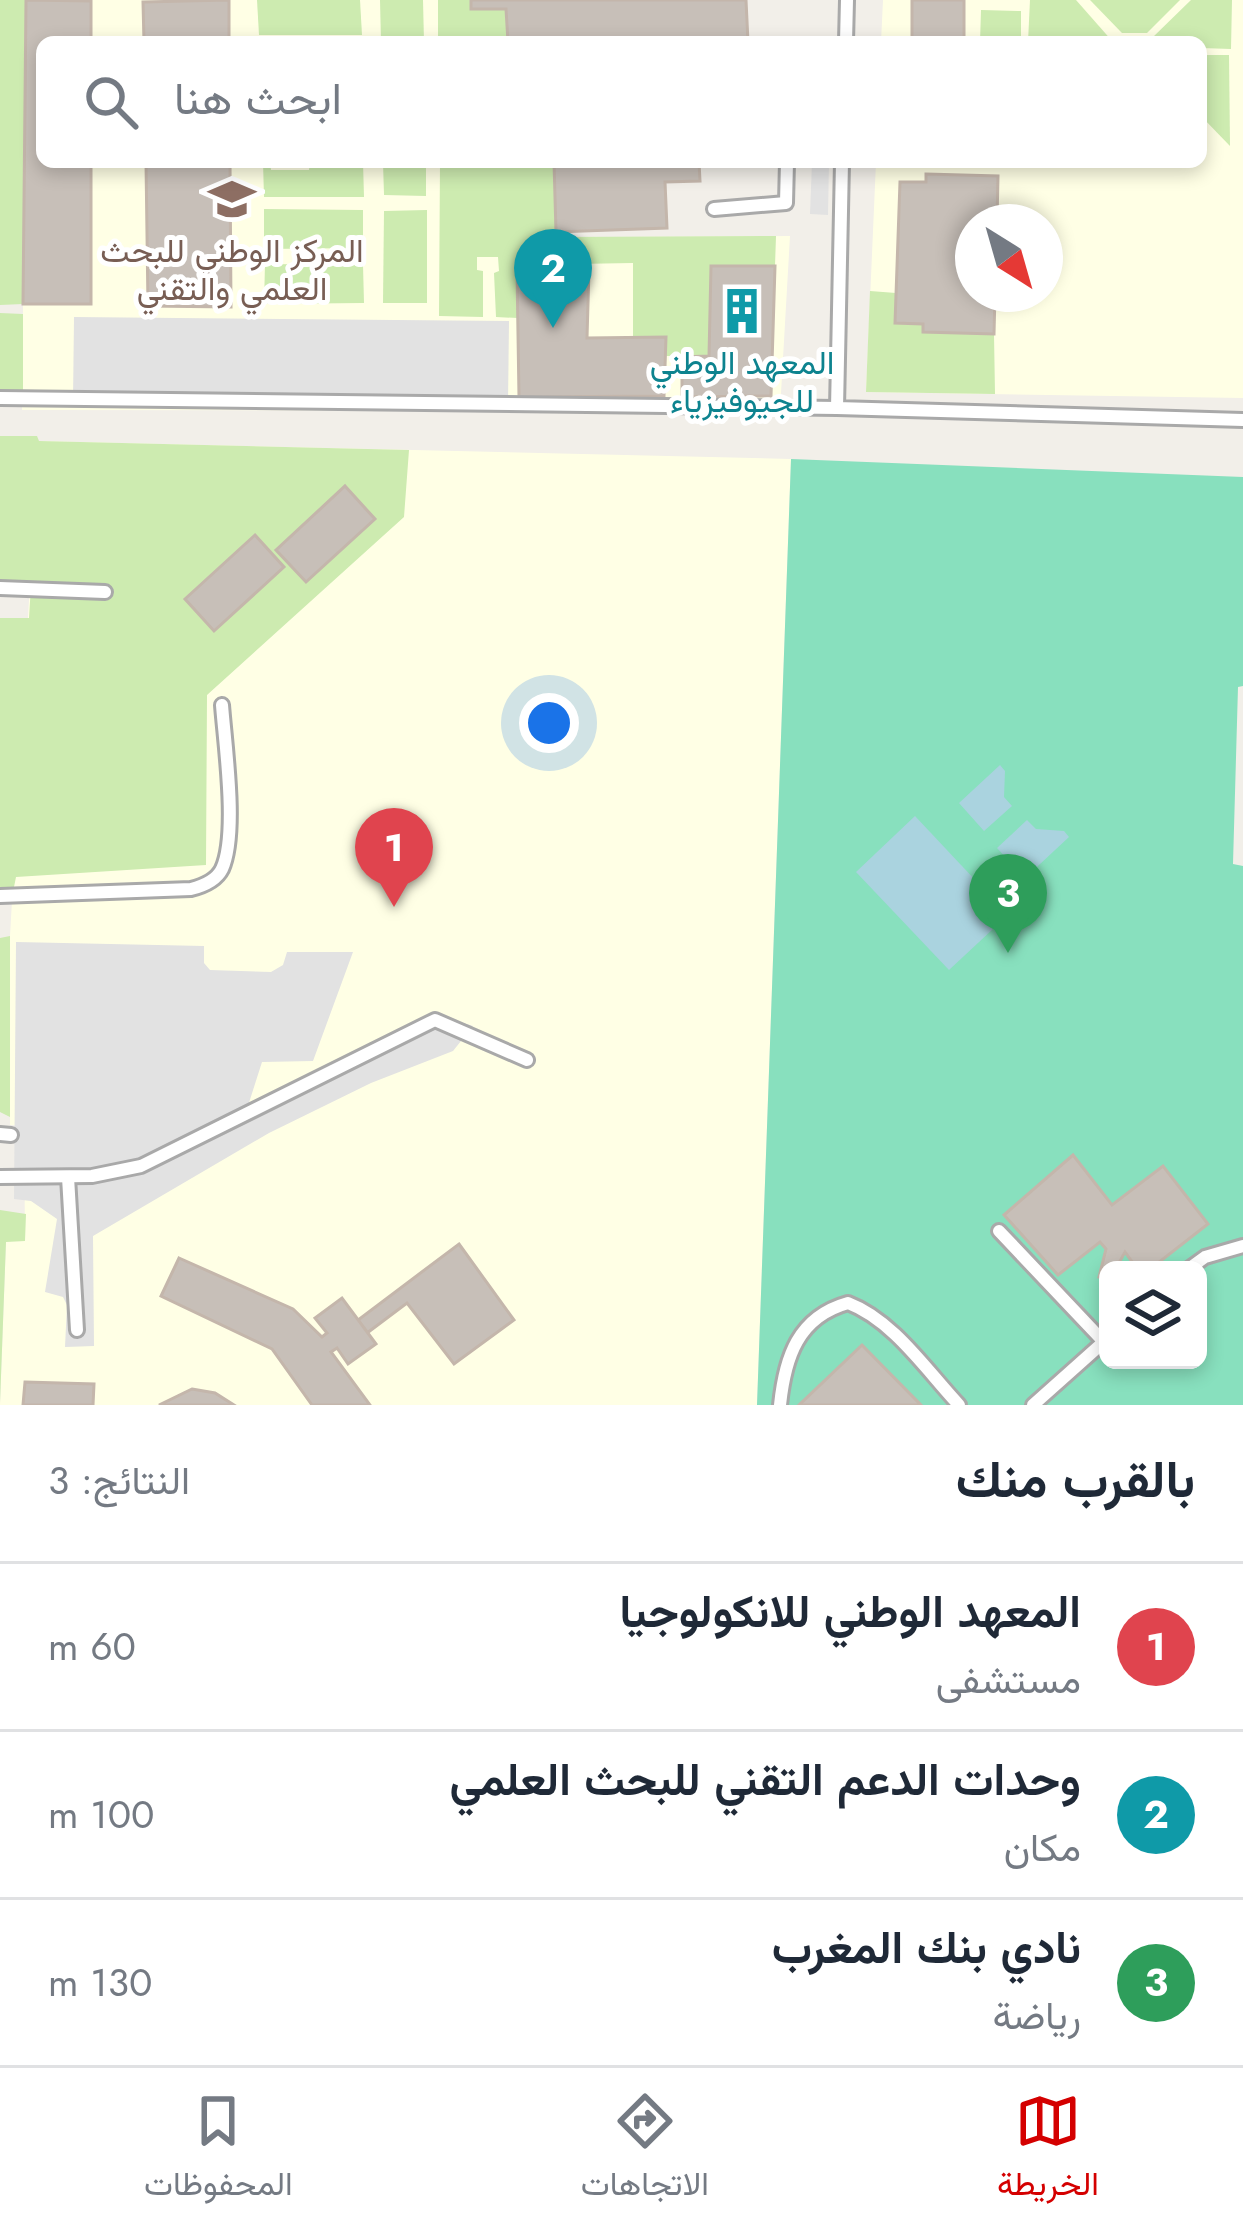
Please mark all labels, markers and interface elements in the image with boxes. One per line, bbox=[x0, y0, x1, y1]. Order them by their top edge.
search box bbox=[36, 36, 1207, 168]
text: ابحث هنا bbox=[174, 66, 342, 131]
icon: search bbox=[78, 69, 144, 135]
school or university icon: المركز الوطني للبحث العلمي والتقني bbox=[207, 174, 257, 224]
north arrow bbox=[955, 204, 1063, 312]
place label: المركز الوطني للبحث العلمي والتقني bbox=[100, 227, 364, 315]
pin: 2 bbox=[514, 229, 592, 328]
building icon: المعهد الوطني للجيوفيزياء bbox=[717, 286, 767, 336]
place label: المعهد الوطني للجيوفيزياء bbox=[650, 339, 834, 424]
your location bbox=[519, 693, 579, 753]
pin: 1 bbox=[355, 808, 433, 907]
pin: 3 bbox=[969, 854, 1047, 953]
map controls bbox=[1099, 1261, 1207, 1369]
button: layers bbox=[1099, 1261, 1207, 1369]
text: بالقرب منك bbox=[956, 1442, 1195, 1516]
text: النتائج: 3 bbox=[48, 1452, 190, 1509]
text: المعهد الوطني للانكولوجيا bbox=[619, 1579, 1081, 1644]
text: 60 m bbox=[48, 1618, 136, 1675]
text: 1 bbox=[1146, 1618, 1166, 1675]
text: مستشفى bbox=[936, 1651, 1081, 1708]
text: وحدات الدعم التقني للبحث العلمي bbox=[450, 1747, 1081, 1812]
text: 100 m bbox=[48, 1786, 154, 1843]
text: 2 bbox=[1143, 1786, 1169, 1843]
text: مكان bbox=[1004, 1819, 1081, 1876]
text: نادي بنك المغرب bbox=[772, 1915, 1081, 1980]
text: 130 m bbox=[48, 1954, 152, 2011]
text: 3 bbox=[1144, 1954, 1168, 2011]
text: رياضة bbox=[992, 1987, 1081, 2044]
tab: المحفوظات bbox=[144, 2088, 293, 2213]
tab: الاتجاهات bbox=[581, 2088, 709, 2213]
tab: الخريطة bbox=[997, 2088, 1099, 2213]

